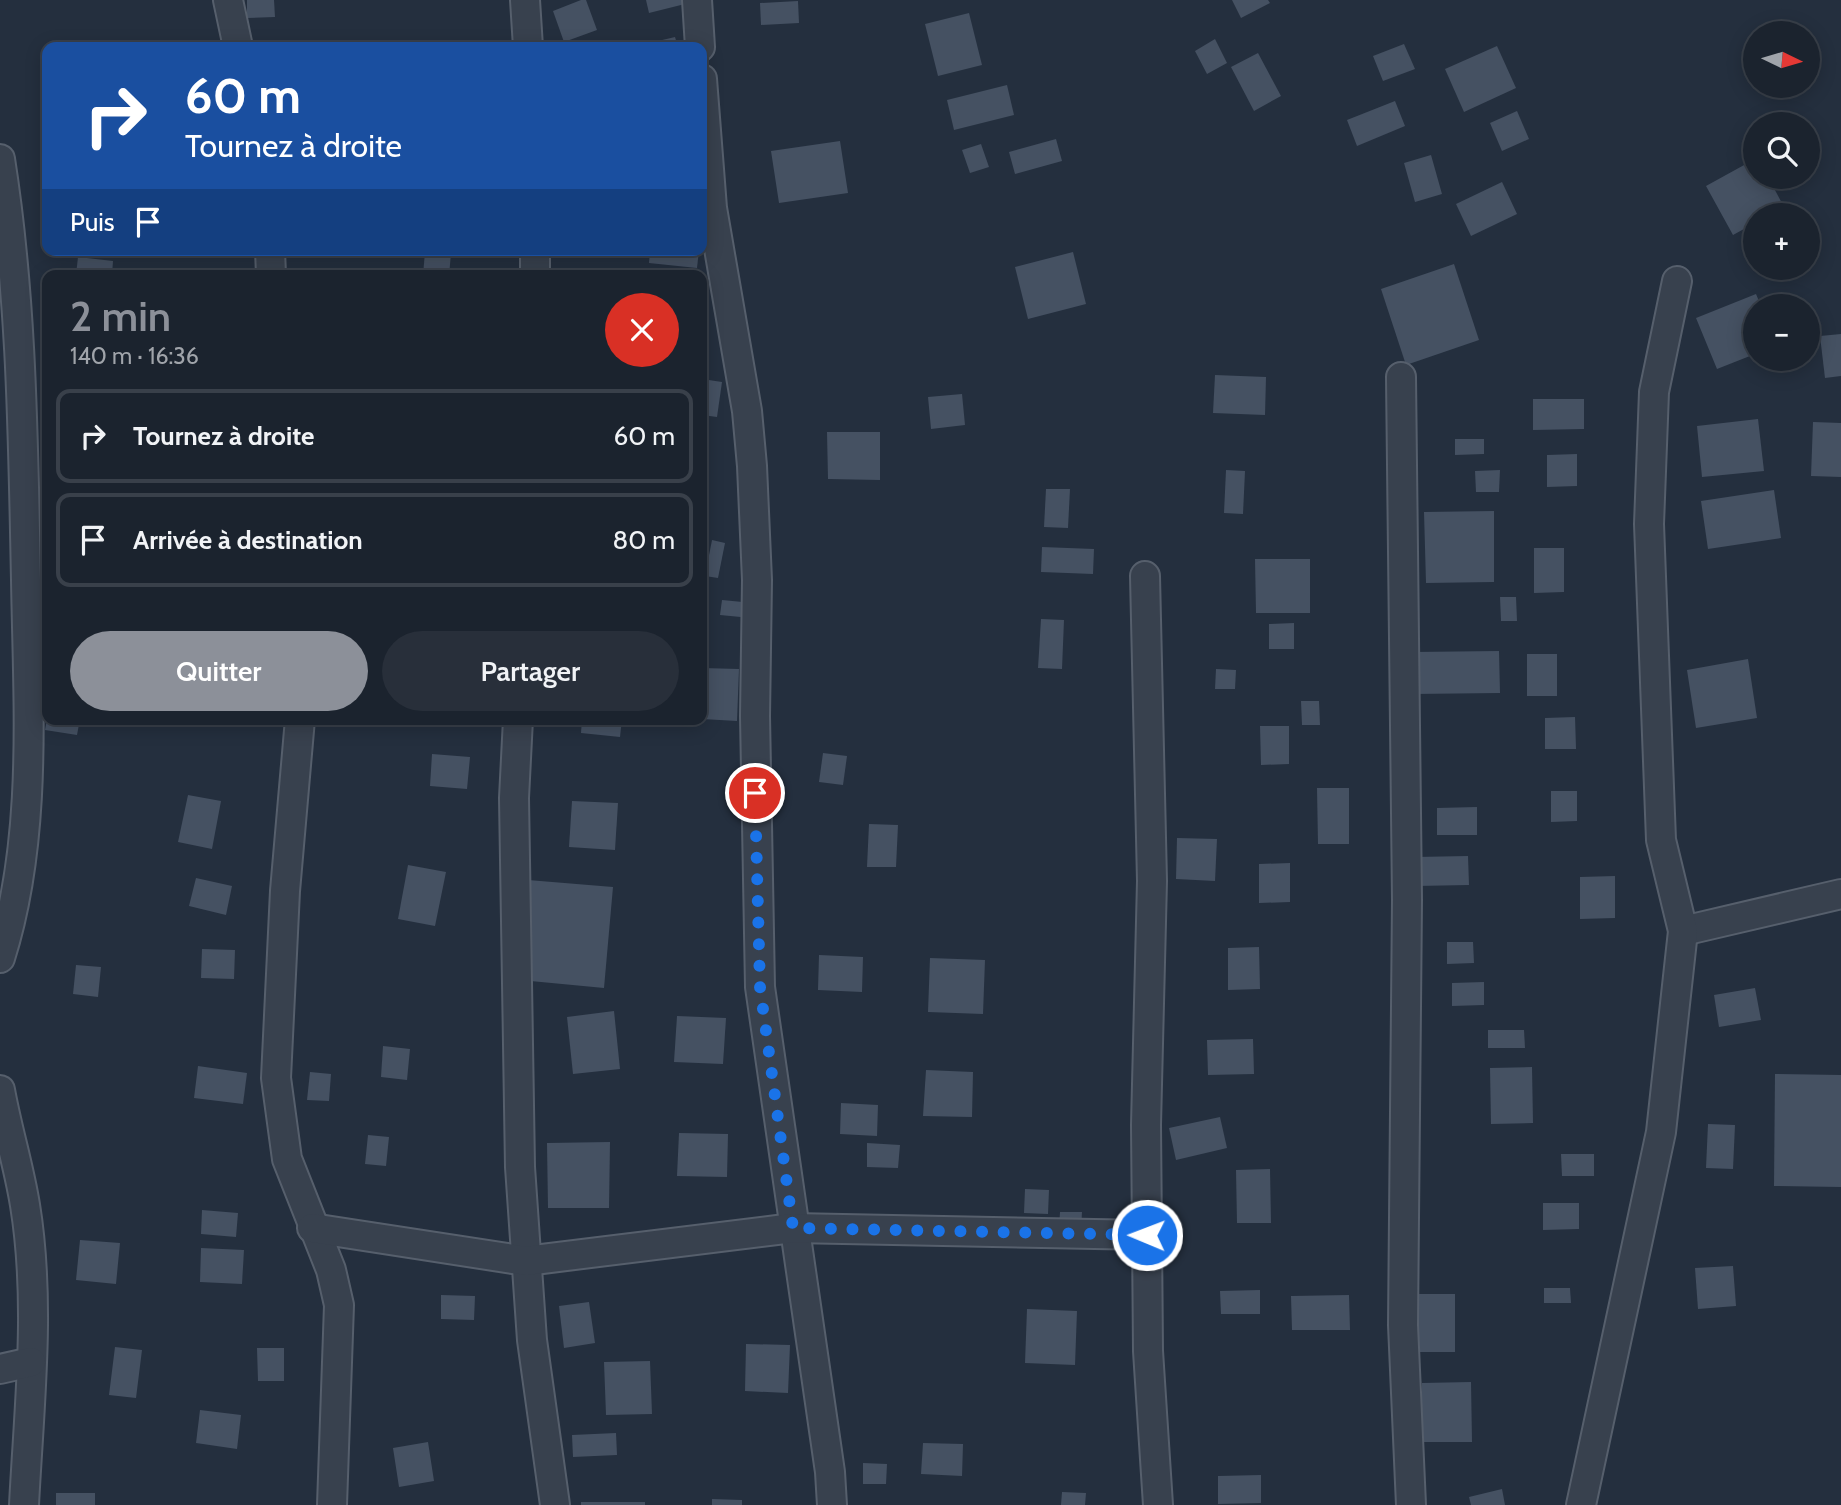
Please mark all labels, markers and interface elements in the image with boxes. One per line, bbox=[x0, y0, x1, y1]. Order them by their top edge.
north arrow bbox=[1743, 21, 1820, 98]
map controls bbox=[1743, 21, 1820, 371]
text: 60 m bbox=[185, 66, 301, 125]
icon: right bbox=[70, 70, 161, 161]
button: search bbox=[1743, 112, 1820, 189]
text: Tournez à droite bbox=[185, 126, 402, 165]
icon: arrive bbox=[129, 203, 167, 241]
button: + bbox=[1743, 203, 1820, 280]
text: Puis bbox=[70, 206, 115, 238]
text: 2 min bbox=[70, 290, 171, 342]
button: close bbox=[605, 293, 679, 367]
button: − bbox=[1743, 294, 1820, 371]
text: 140 m · 16:36 bbox=[70, 342, 199, 370]
icon: right bbox=[74, 417, 112, 455]
text: Tournez à droite bbox=[133, 420, 315, 452]
text: 60 m bbox=[613, 420, 675, 452]
icon: arrive bbox=[74, 521, 112, 559]
text: Arrivée à destination bbox=[133, 524, 363, 556]
text: 80 m bbox=[612, 524, 675, 556]
button: Quitter bbox=[70, 631, 368, 711]
button: Partager bbox=[382, 631, 679, 711]
pin bbox=[725, 763, 785, 823]
icon: arrive bbox=[736, 774, 774, 812]
position arrow bbox=[1110, 1198, 1184, 1272]

